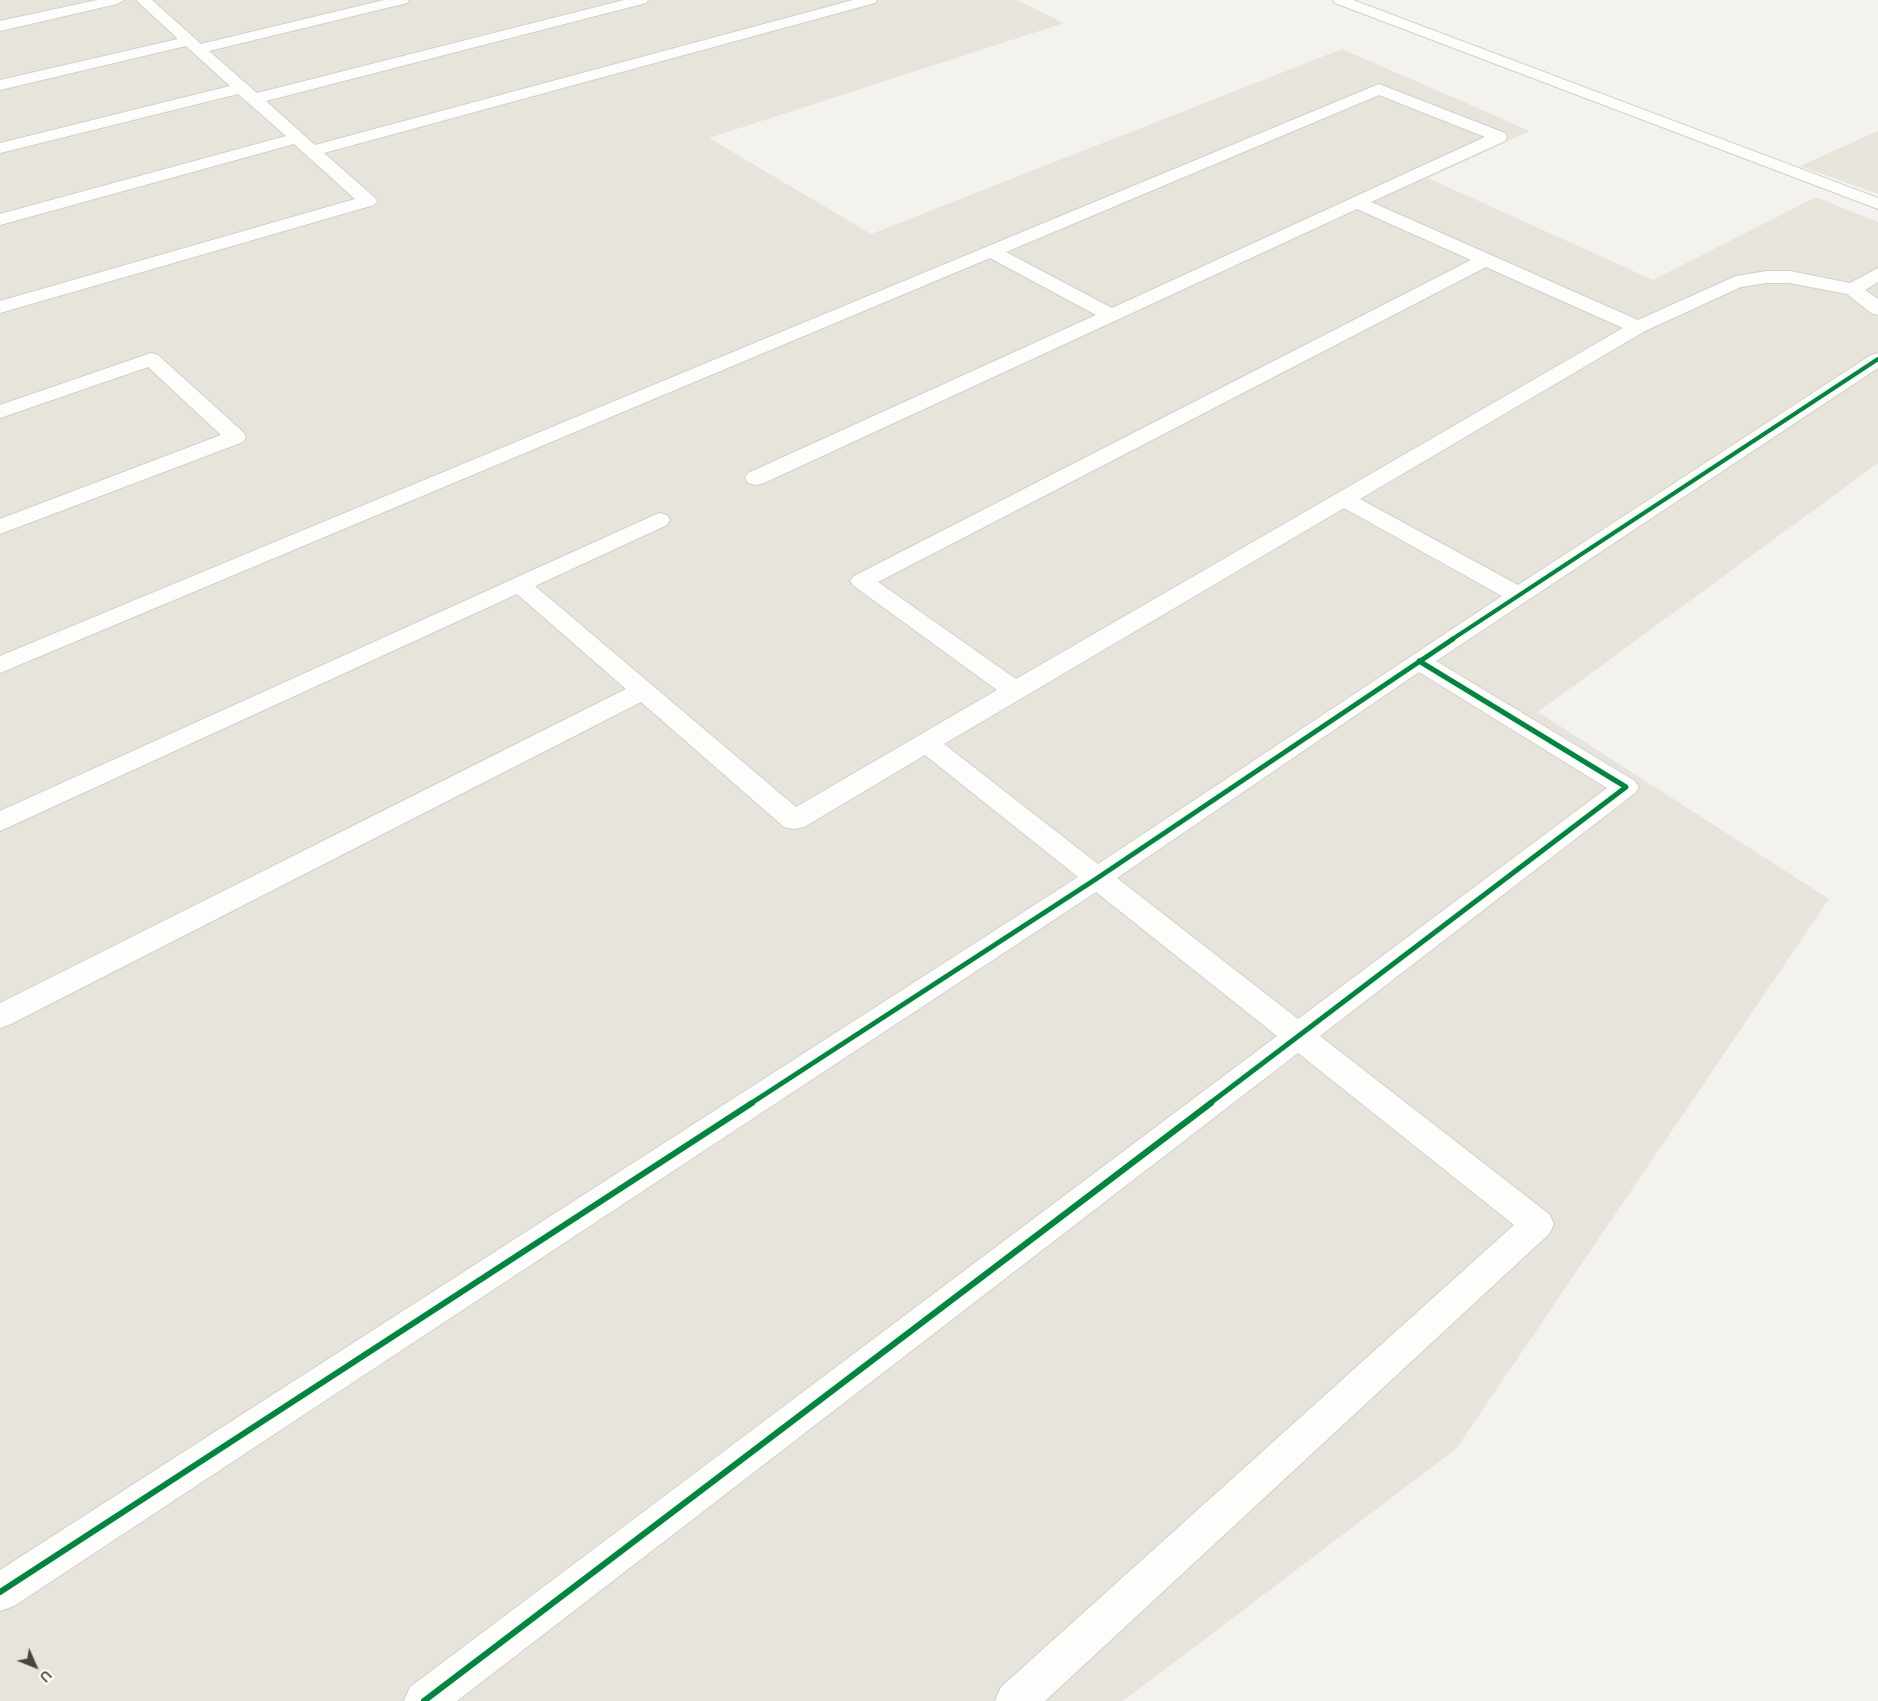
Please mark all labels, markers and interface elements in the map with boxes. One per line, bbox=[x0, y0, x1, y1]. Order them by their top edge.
north arrow bbox=[10, 1641, 60, 1691]
text: U bbox=[36, 1666, 56, 1686]

